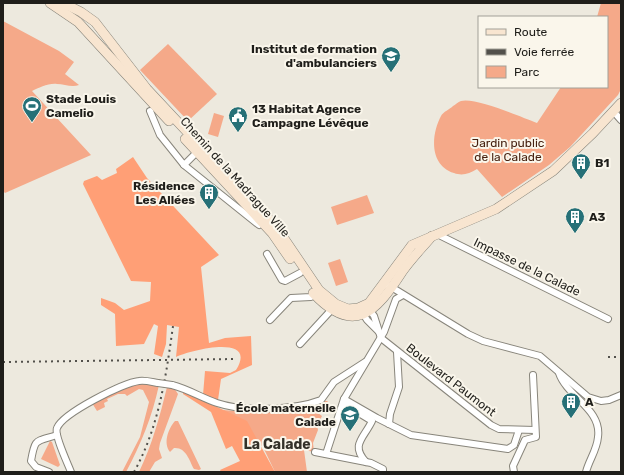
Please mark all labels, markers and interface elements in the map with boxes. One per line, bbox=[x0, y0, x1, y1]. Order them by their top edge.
legend bbox=[478, 16, 608, 88]
text: Route bbox=[514, 25, 548, 39]
place label: Institut de formation d'ambulanciers bbox=[251, 42, 377, 70]
school or university icon: Institut de formation d'ambulanciers bbox=[380, 45, 402, 73]
text: Voie ferrée bbox=[514, 45, 574, 59]
text: Parc bbox=[514, 65, 540, 79]
place label: Stade Louis Camelio bbox=[46, 92, 116, 120]
sports icon: Stade Louis Camelio bbox=[21, 95, 43, 123]
place label: 13 Habitat Agence Campagne Lévêque bbox=[252, 102, 369, 130]
public building icon: 13 Habitat Agence Campagne Lévêque bbox=[227, 105, 249, 133]
street label: Chemin de la Madrague Ville bbox=[177, 114, 293, 240]
park label: Jardin public de la Calade bbox=[472, 136, 545, 164]
building icon: B1 bbox=[570, 152, 592, 180]
place label: B1 bbox=[595, 156, 609, 170]
place label: Résidence Les Allées bbox=[133, 179, 195, 207]
building icon: Résidence Les Allées bbox=[198, 182, 220, 210]
building icon: A3 bbox=[564, 206, 586, 234]
place label: A3 bbox=[589, 210, 606, 224]
street label: Impasse de la Calade bbox=[471, 235, 583, 299]
street label: Boulevard Paumont bbox=[403, 341, 499, 420]
building icon: A bbox=[560, 391, 582, 419]
place label: A bbox=[585, 395, 594, 409]
place label: École maternelle Calade bbox=[236, 401, 336, 429]
school or university icon: École maternelle Calade bbox=[339, 404, 361, 432]
district label: La Calade bbox=[243, 436, 311, 453]

